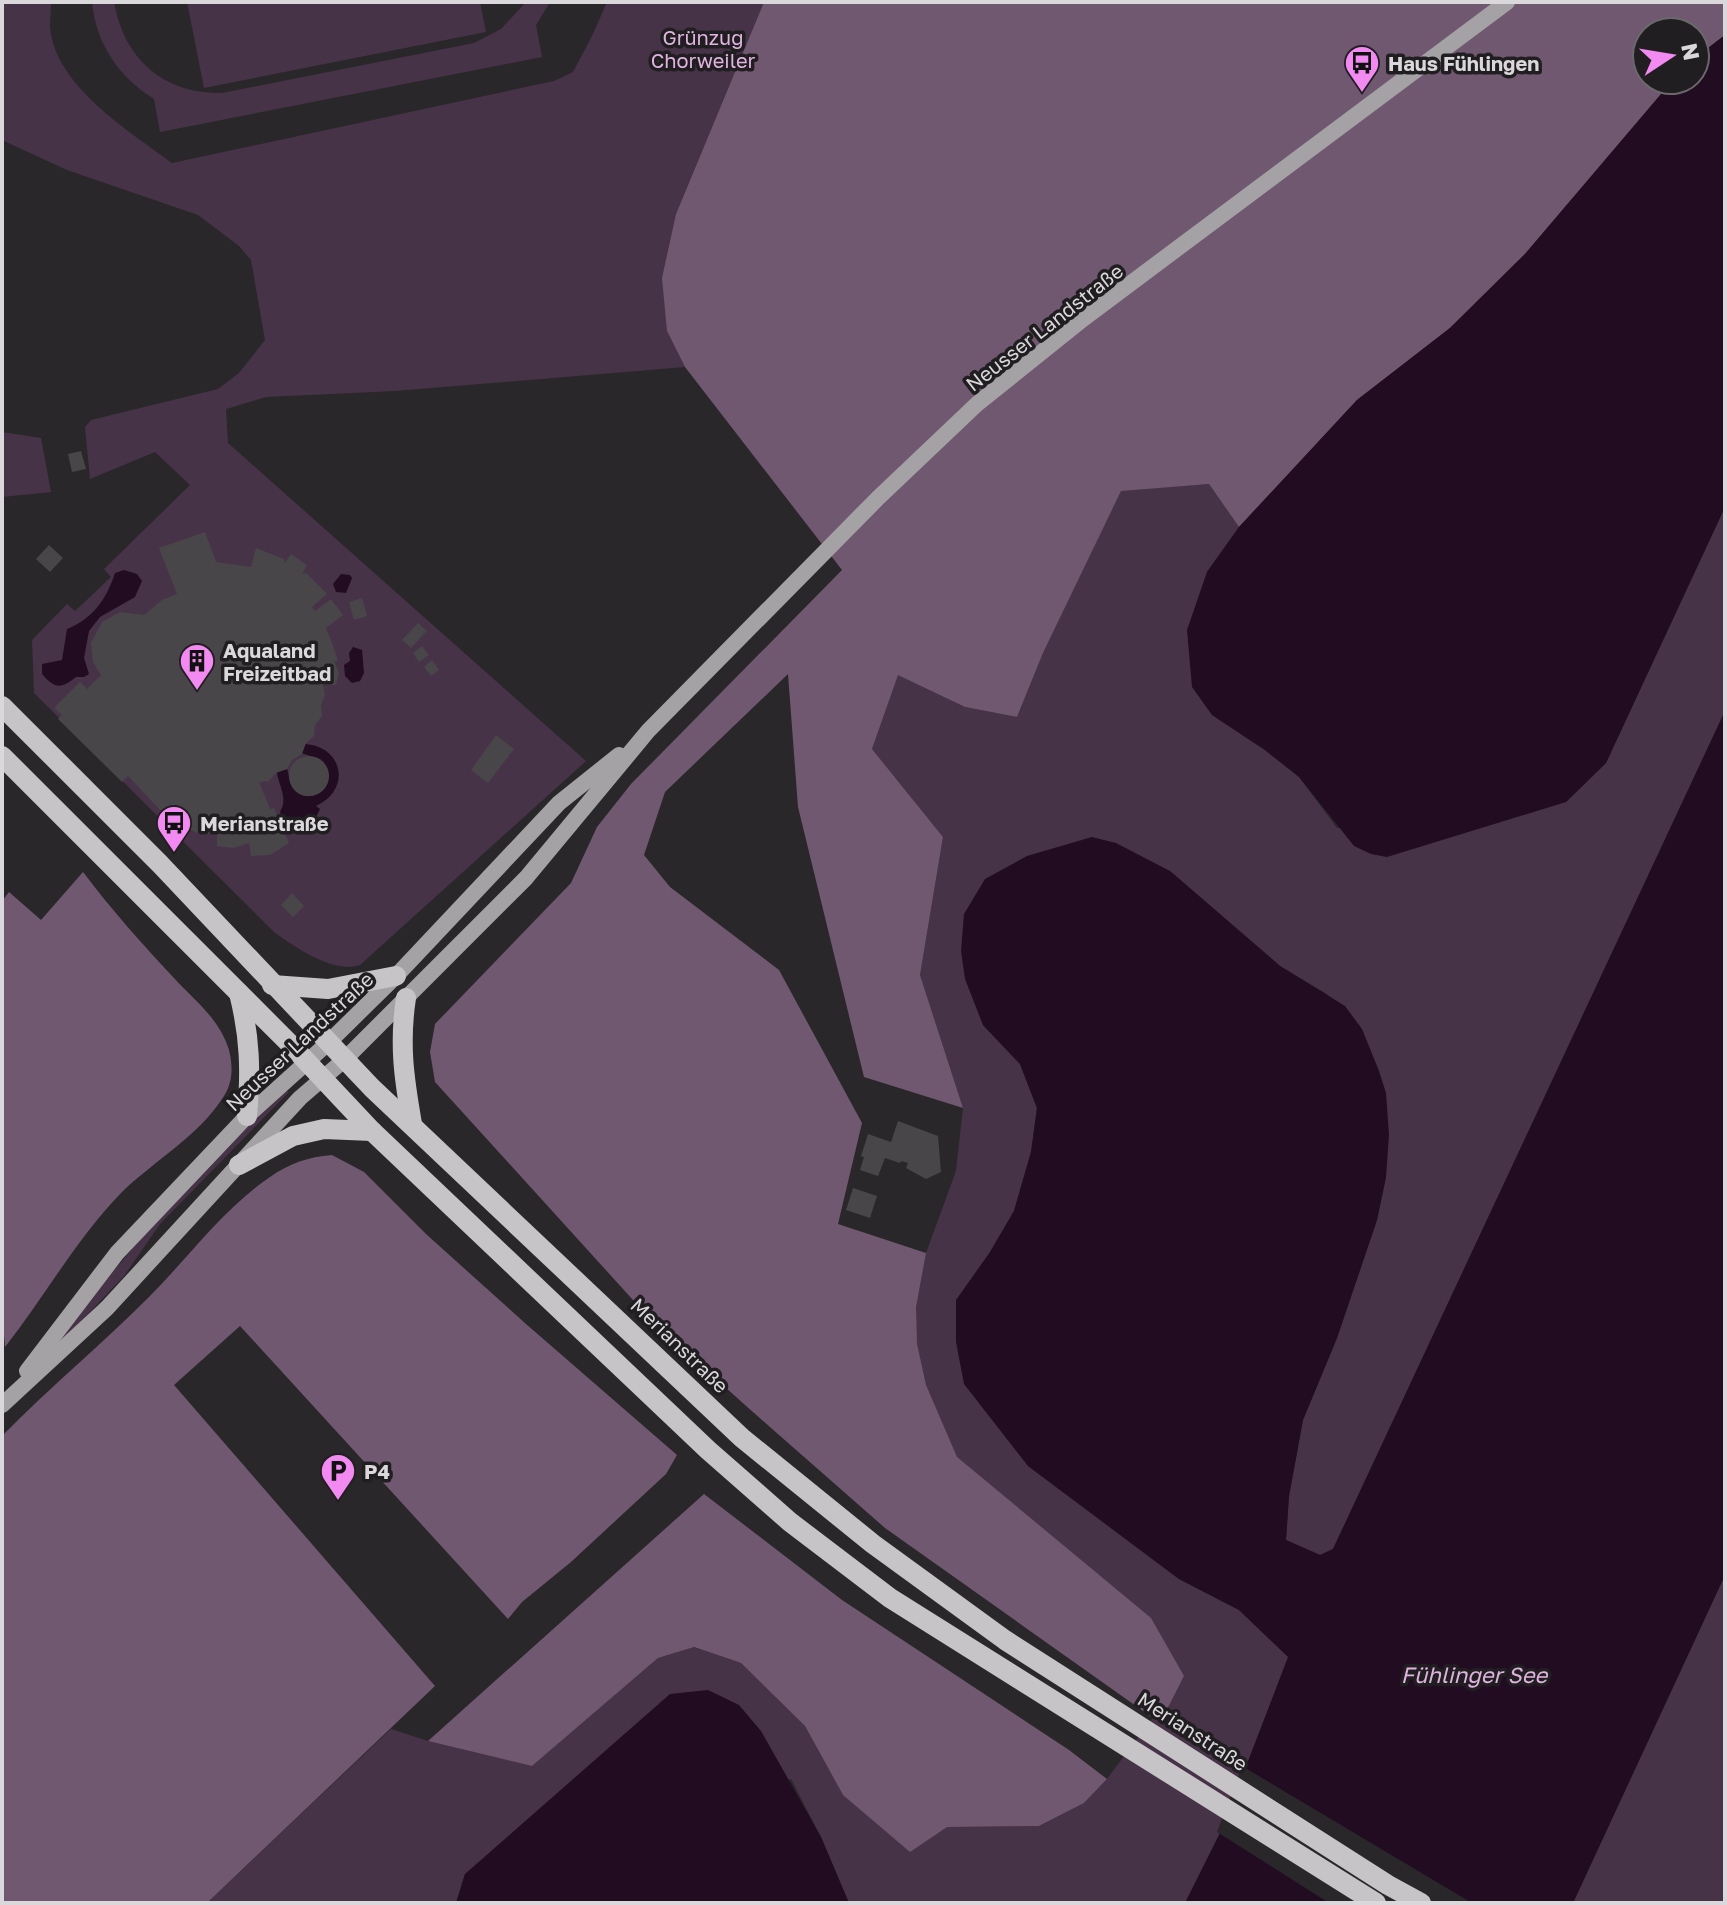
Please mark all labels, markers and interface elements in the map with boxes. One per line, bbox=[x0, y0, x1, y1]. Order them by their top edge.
north arrow bbox=[1631, 16, 1711, 96]
park label: Grünzug Chorweiler bbox=[651, 25, 756, 72]
text: N bbox=[1676, 41, 1706, 63]
bus stop icon: Haus Fühlingen bbox=[1343, 44, 1381, 94]
place label: Haus Fühlingen bbox=[1388, 51, 1539, 75]
street label: Neusser Landstraße bbox=[961, 258, 1127, 396]
place label: Aqualand Freizeitbad bbox=[223, 638, 331, 685]
building icon: Aqualand Freizeitbad bbox=[178, 642, 216, 692]
bus stop icon: Merianstraße bbox=[155, 804, 193, 854]
place label: Merianstraße bbox=[200, 811, 329, 835]
street label: Neusser Landstraße bbox=[220, 967, 378, 1115]
street label: Merianstraße bbox=[626, 1293, 734, 1397]
parking icon: P4 bbox=[319, 1452, 357, 1502]
place label: P4 bbox=[364, 1459, 390, 1483]
water label: Fühlinger See bbox=[1401, 1661, 1549, 1688]
street label: Merianstraße bbox=[1134, 1687, 1252, 1775]

